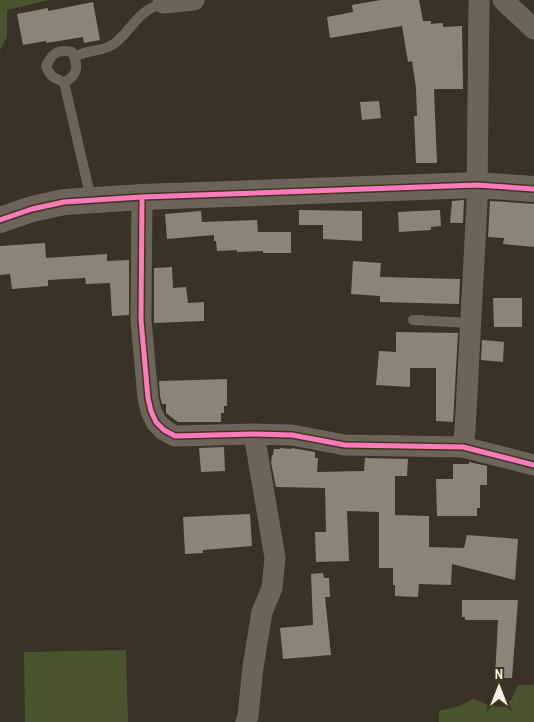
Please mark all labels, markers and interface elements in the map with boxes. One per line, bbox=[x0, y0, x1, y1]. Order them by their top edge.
north arrow bbox=[474, 662, 524, 712]
text: N bbox=[495, 665, 503, 683]

